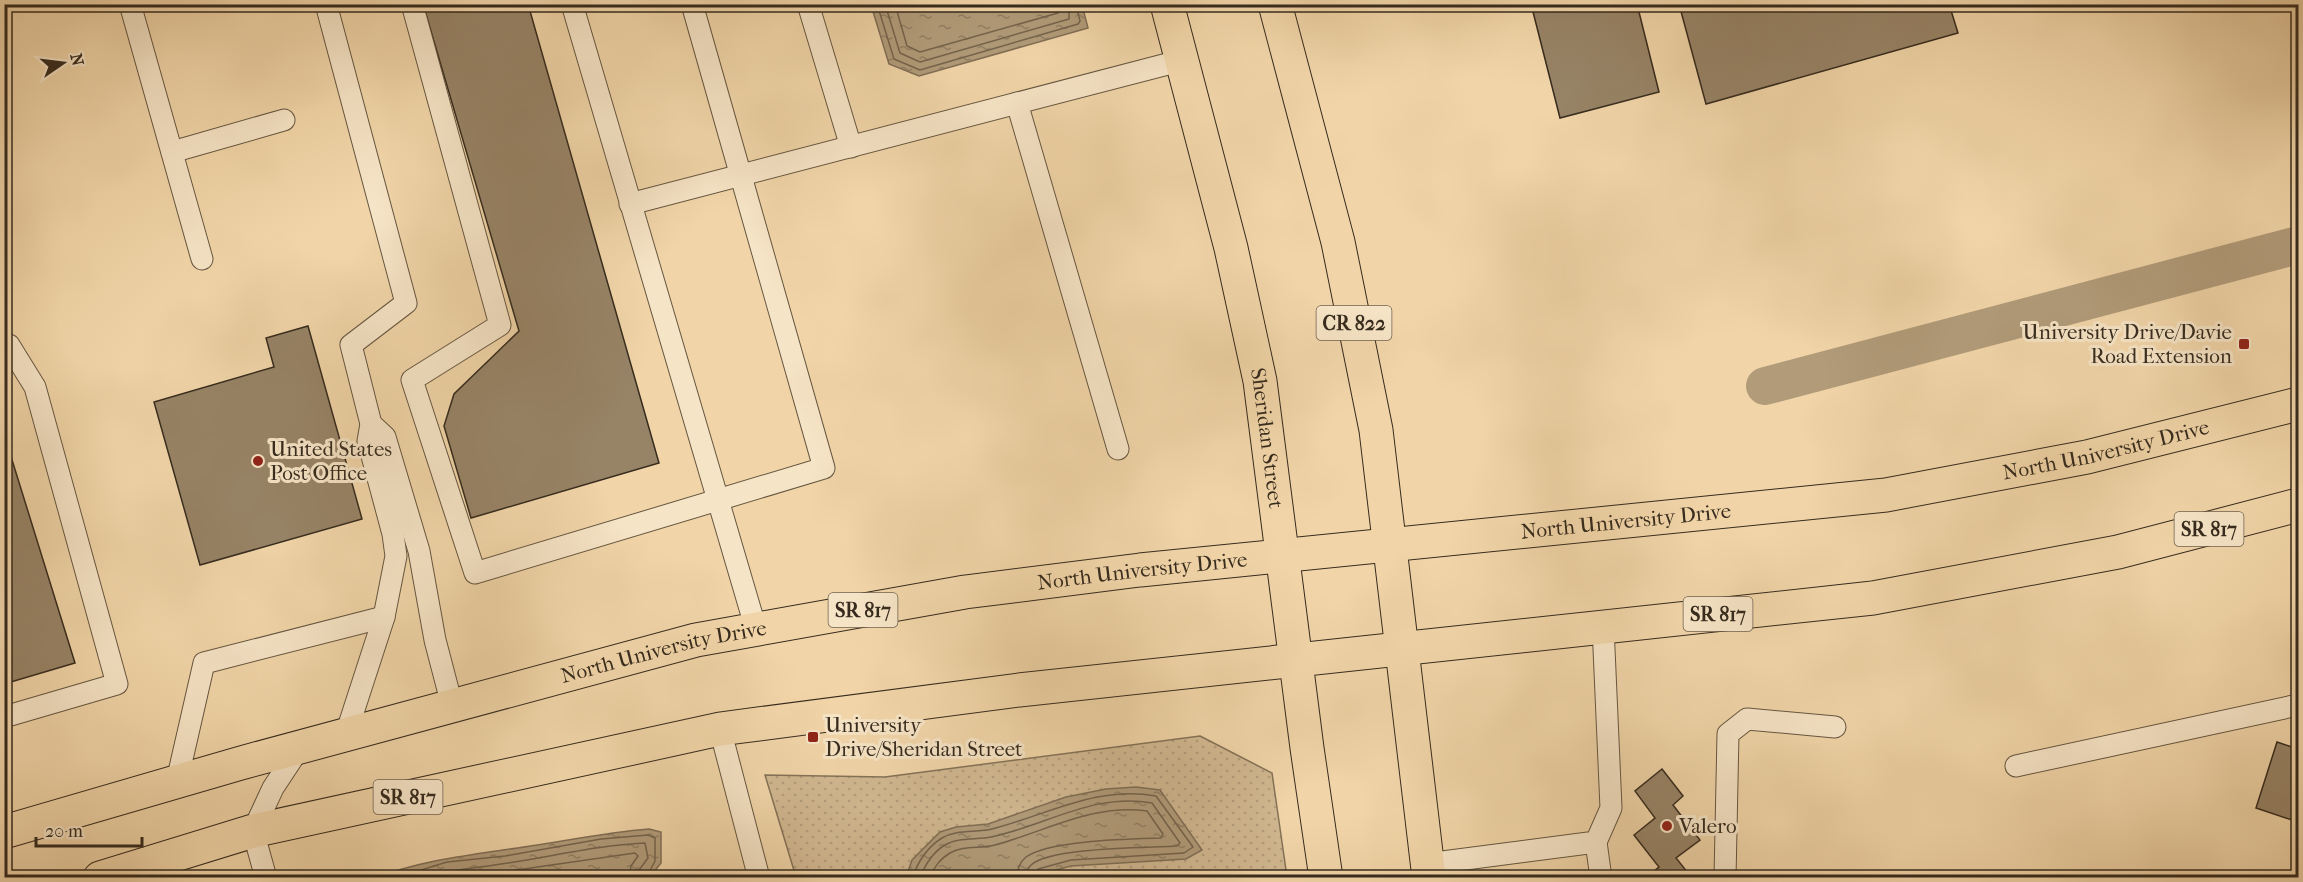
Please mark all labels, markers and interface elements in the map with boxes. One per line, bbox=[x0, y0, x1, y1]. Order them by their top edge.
north arrow bbox=[33, 33, 93, 93]
text: N bbox=[66, 51, 88, 69]
road number: CR 822 bbox=[1316, 306, 1392, 340]
place label: University Drive/Davie Road Extension bbox=[2022, 320, 2232, 368]
marker: University Drive/Davie Road Extension bbox=[2237, 337, 2251, 351]
street label: Sheridan Street bbox=[1246, 366, 1288, 510]
street label: North University Drive bbox=[2001, 415, 2212, 485]
place label: United States Post Office bbox=[270, 437, 392, 485]
marker: United States Post Office bbox=[251, 454, 265, 468]
street label: North University Drive bbox=[1520, 499, 1732, 544]
road number: SR 817 bbox=[2174, 512, 2244, 546]
street label: North University Drive bbox=[1036, 547, 1248, 595]
road number: SR 817 bbox=[828, 593, 898, 627]
road number: SR 817 bbox=[1684, 597, 1752, 631]
street label: North University Drive bbox=[558, 616, 768, 688]
place label: University Drive/Sheridan Street bbox=[825, 713, 1023, 761]
marker: University Drive/Sheridan Street bbox=[806, 730, 820, 744]
road number: SR 817 bbox=[374, 780, 442, 814]
scale bar bbox=[36, 810, 142, 848]
place label: Valero bbox=[1678, 814, 1737, 838]
marker: Valero bbox=[1660, 819, 1674, 833]
text: 20 m bbox=[45, 821, 83, 842]

